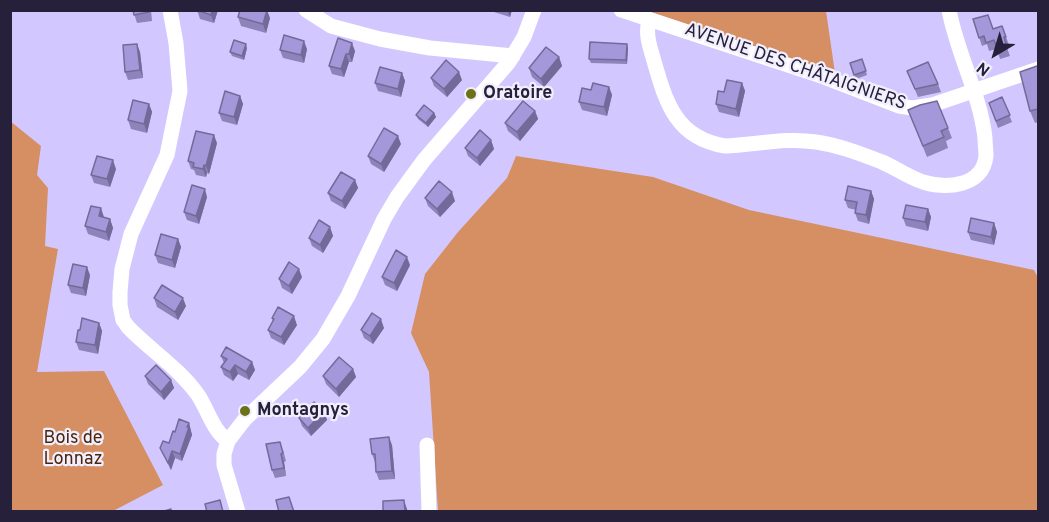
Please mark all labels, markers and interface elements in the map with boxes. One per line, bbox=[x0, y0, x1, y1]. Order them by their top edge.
street label: AVENUE DES CHÂTAIGNIERS bbox=[681, 20, 909, 116]
north arrow bbox=[965, 24, 1025, 84]
text: N bbox=[973, 57, 995, 80]
place label: Oratoire bbox=[483, 83, 552, 105]
marker: Oratoire bbox=[464, 87, 478, 101]
place label: Montagnys bbox=[257, 400, 349, 422]
marker: Montagnys bbox=[238, 404, 252, 418]
park label: Bois de Lonnaz bbox=[43, 428, 103, 470]

